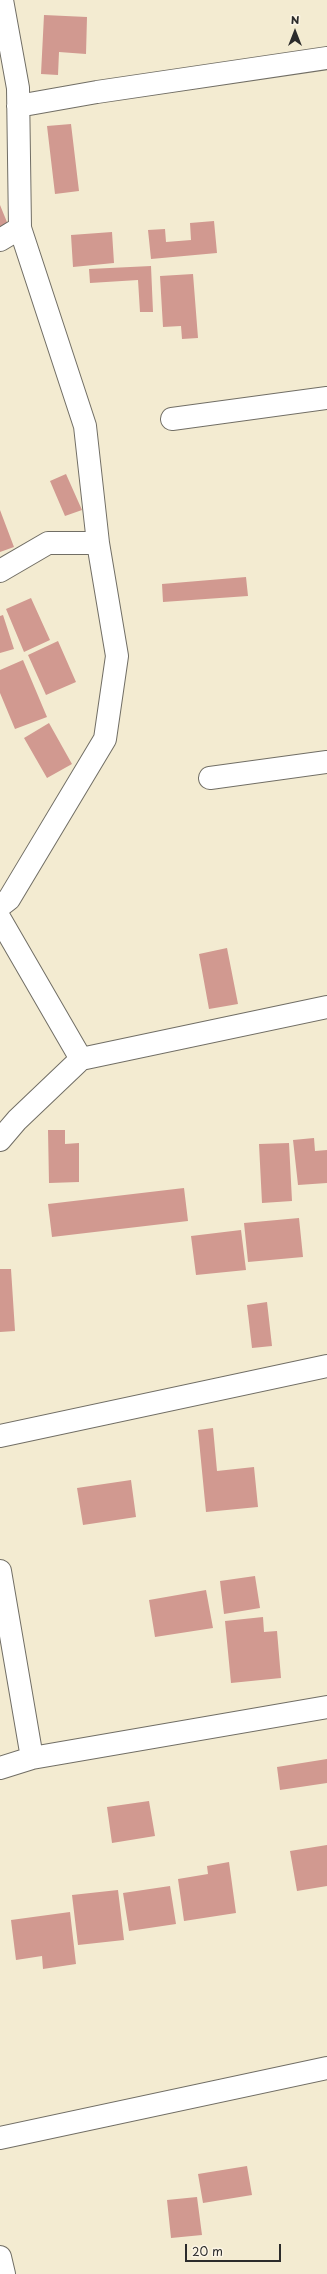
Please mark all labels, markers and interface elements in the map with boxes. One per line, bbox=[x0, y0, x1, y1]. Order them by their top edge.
text: N bbox=[291, 11, 299, 28]
north arrow bbox=[275, 12, 315, 52]
scale bar bbox=[187, 2236, 283, 2262]
text: 20 m bbox=[192, 2242, 223, 2260]

